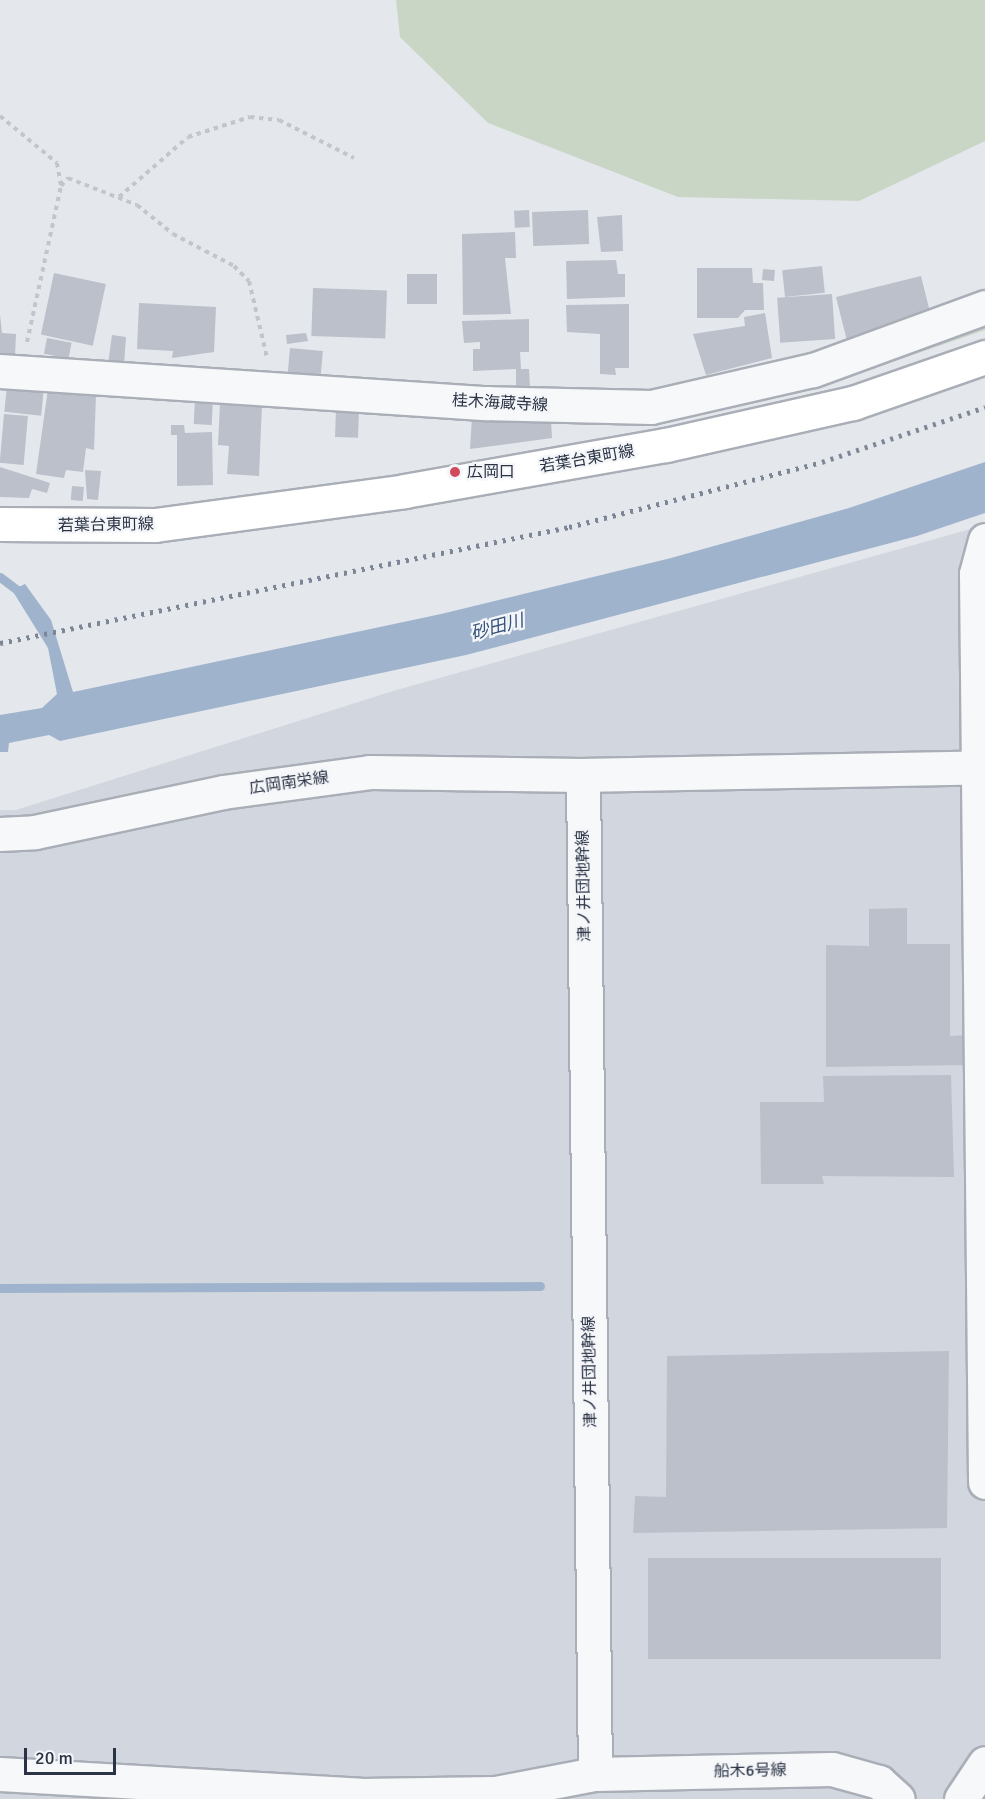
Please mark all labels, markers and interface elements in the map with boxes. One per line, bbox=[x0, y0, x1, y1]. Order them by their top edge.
street label: 桂木海蔵寺線 bbox=[452, 391, 548, 415]
street label: 若葉台東町線 bbox=[538, 441, 636, 477]
place label: 広岡口 bbox=[467, 462, 515, 482]
marker: 広岡口 bbox=[448, 465, 462, 479]
street label: 若葉台東町線 bbox=[58, 515, 154, 535]
water label: 砂田川 bbox=[468, 610, 526, 644]
street label: 広岡南栄線 bbox=[248, 768, 330, 798]
street label: 津ノ井団地幹線 bbox=[573, 830, 595, 942]
street label: 津ノ井団地幹線 bbox=[579, 1316, 601, 1428]
scale bar bbox=[27, 1736, 118, 1774]
text: 20 m bbox=[35, 1747, 73, 1769]
street label: 船木6号線 bbox=[714, 1761, 786, 1781]

